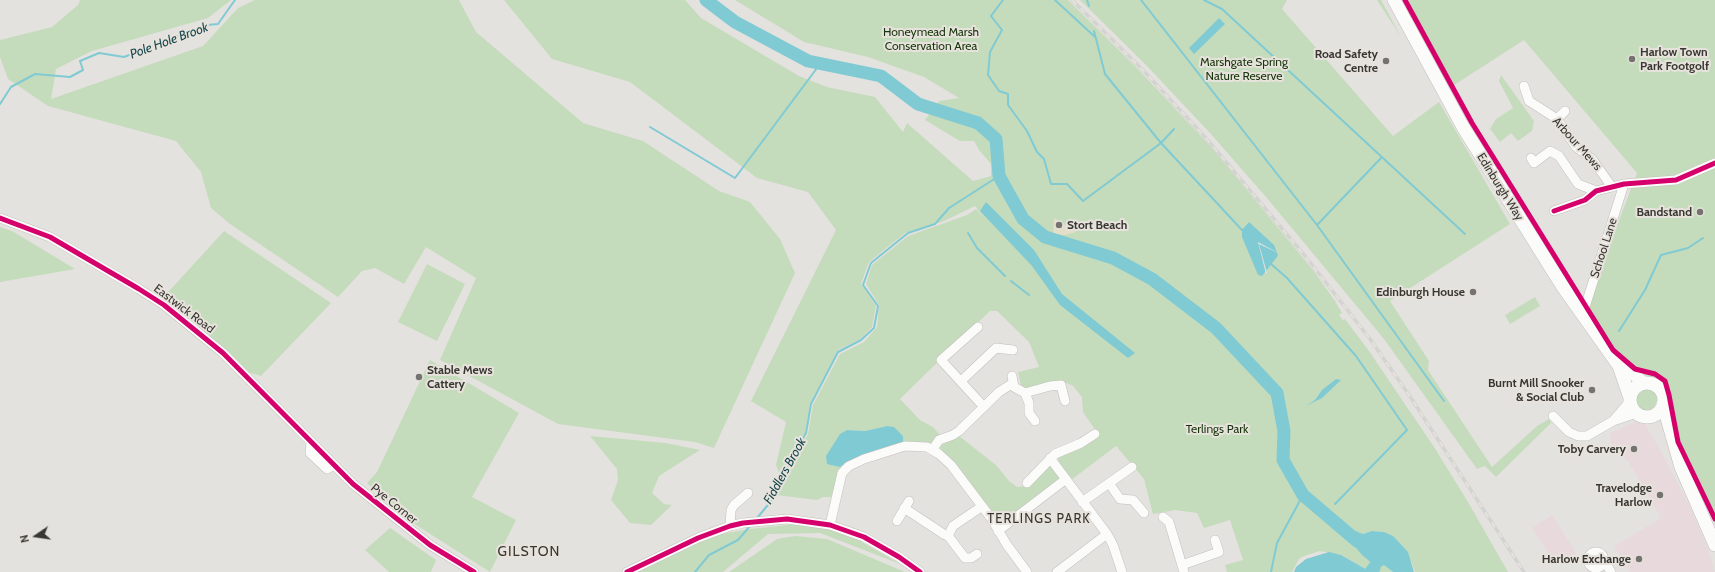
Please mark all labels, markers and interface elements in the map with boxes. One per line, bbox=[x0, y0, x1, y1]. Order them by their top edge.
water label: Pole Hole Brook bbox=[128, 20, 210, 62]
park label: Honeymead Marsh Conservation Area bbox=[883, 25, 979, 53]
place label: Harlow Town Park Footgolf bbox=[1640, 45, 1709, 73]
place label: Road Safety Centre bbox=[1315, 47, 1378, 75]
marker: Harlow Town Park Footgolf bbox=[1627, 54, 1637, 64]
park label: Marshgate Spring Nature Reserve bbox=[1200, 55, 1288, 83]
marker: Road Safety Centre bbox=[1381, 56, 1391, 66]
street label: Arbour Mews bbox=[1549, 114, 1605, 174]
street label: Edinburgh Way bbox=[1474, 151, 1526, 223]
place label: Bandstand bbox=[1636, 205, 1692, 219]
marker: Bandstand bbox=[1695, 207, 1705, 217]
street label: School Lane bbox=[1588, 216, 1620, 280]
place label: Stort Beach bbox=[1067, 218, 1127, 232]
marker: Stort Beach bbox=[1054, 220, 1064, 230]
street label: Eastwick Road bbox=[151, 282, 217, 336]
place label: Edinburgh House bbox=[1376, 285, 1465, 299]
marker: Edinburgh House bbox=[1468, 287, 1478, 297]
place label: Stable Mews Cattery bbox=[427, 363, 493, 391]
marker: Stable Mews Cattery bbox=[414, 372, 424, 382]
place label: Burnt Mill Snooker & Social Club bbox=[1488, 376, 1584, 404]
marker: Burnt Mill Snooker & Social Club bbox=[1587, 385, 1597, 395]
park label: Terlings Park bbox=[1186, 422, 1248, 436]
water label: Fiddlers Brook bbox=[760, 435, 810, 507]
place label: Toby Carvery bbox=[1558, 442, 1626, 456]
marker: Toby Carvery bbox=[1629, 444, 1639, 454]
street label: Pye Corner bbox=[368, 481, 420, 527]
place label: Travelodge Harlow bbox=[1596, 481, 1652, 509]
marker: Travelodge Harlow bbox=[1655, 490, 1665, 500]
district label: TERLINGS PARK bbox=[987, 511, 1091, 527]
north arrow bbox=[16, 516, 56, 556]
text: N bbox=[17, 533, 32, 544]
district label: GILSTON bbox=[498, 544, 560, 560]
place label: Harlow Exchange bbox=[1542, 552, 1631, 566]
marker: Harlow Exchange bbox=[1634, 554, 1644, 564]

